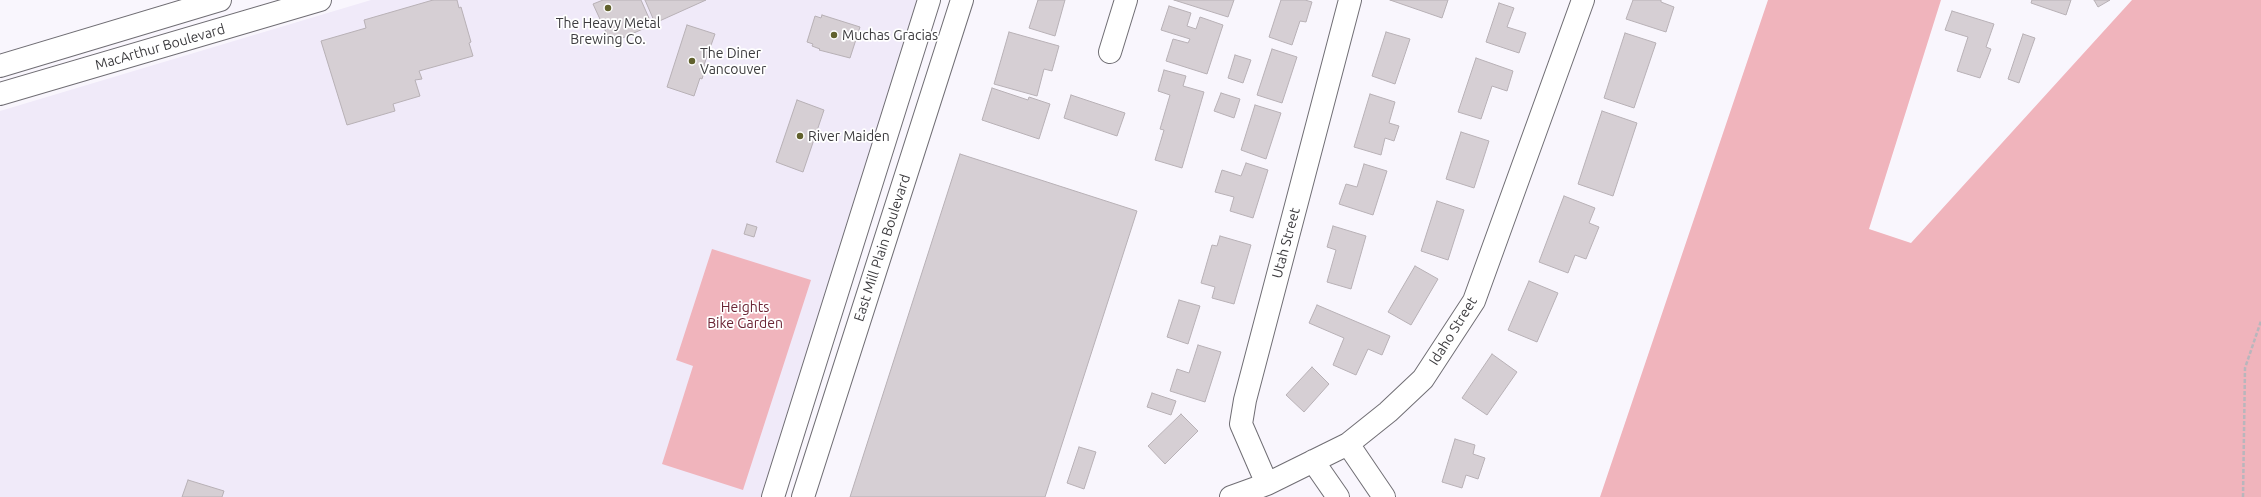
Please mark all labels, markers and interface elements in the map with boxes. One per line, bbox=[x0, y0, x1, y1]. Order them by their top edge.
marker: The Heavy Metal Brewing Co. bbox=[603, 3, 613, 13]
place label: The Heavy Metal Brewing Co. bbox=[556, 15, 660, 48]
street label: MacArthur Boulevard bbox=[93, 20, 227, 74]
place label: Muchas Gracias bbox=[842, 27, 938, 43]
marker: Muchas Gracias bbox=[829, 30, 839, 40]
place label: The Diner Vancouver bbox=[700, 45, 766, 78]
marker: The Diner Vancouver bbox=[687, 56, 697, 66]
place label: River Maiden bbox=[808, 128, 890, 144]
marker: River Maiden bbox=[795, 131, 805, 141]
street label: East Mill Plain Boulevard bbox=[850, 172, 914, 324]
street label: Utah Street bbox=[1269, 206, 1303, 280]
street label: Idaho Street bbox=[1425, 294, 1481, 368]
park label: Heights Bike Garden bbox=[707, 299, 783, 332]

